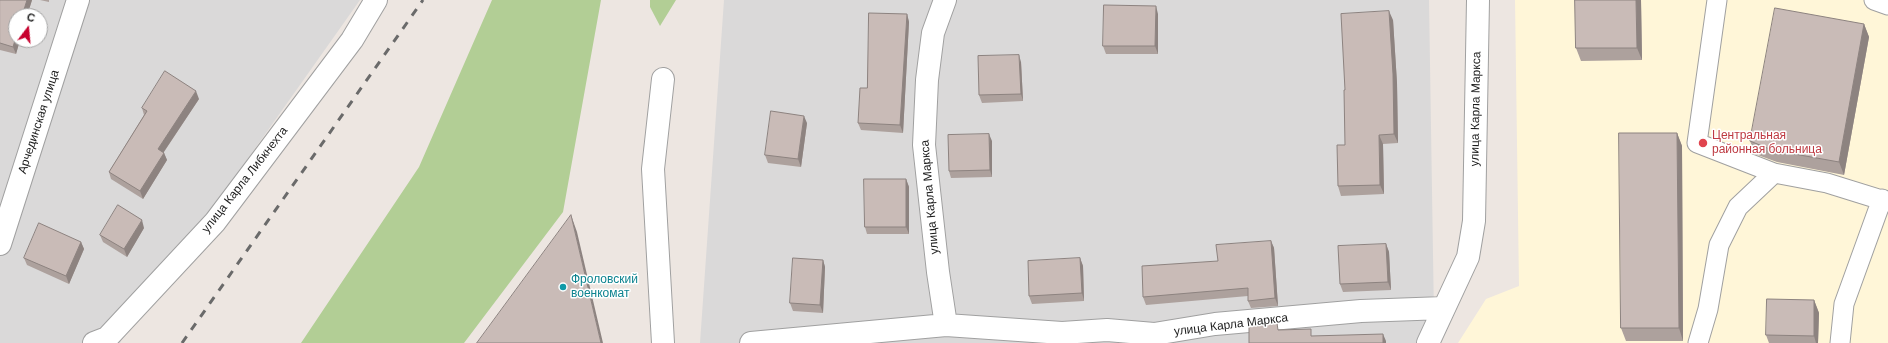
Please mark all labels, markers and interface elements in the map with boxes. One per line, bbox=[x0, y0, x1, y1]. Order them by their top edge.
north arrow bbox=[8, 8, 48, 48]
text: С bbox=[26, 11, 37, 24]
street label: улица Карла Маркса bbox=[1468, 51, 1484, 167]
street label: Арчединская улица bbox=[15, 68, 63, 176]
street label: улица Карла Либкнехта bbox=[199, 124, 291, 236]
place label: Центральная районная больница bbox=[1712, 129, 1822, 157]
marker: Центральная районная больница bbox=[1697, 137, 1709, 149]
street label: улица Карла Маркса bbox=[918, 139, 942, 255]
place label: Фроловский военкомат bbox=[571, 273, 638, 301]
marker: Фроловский военкомат bbox=[558, 282, 568, 292]
street label: улица Карла Маркса bbox=[1173, 311, 1289, 339]

